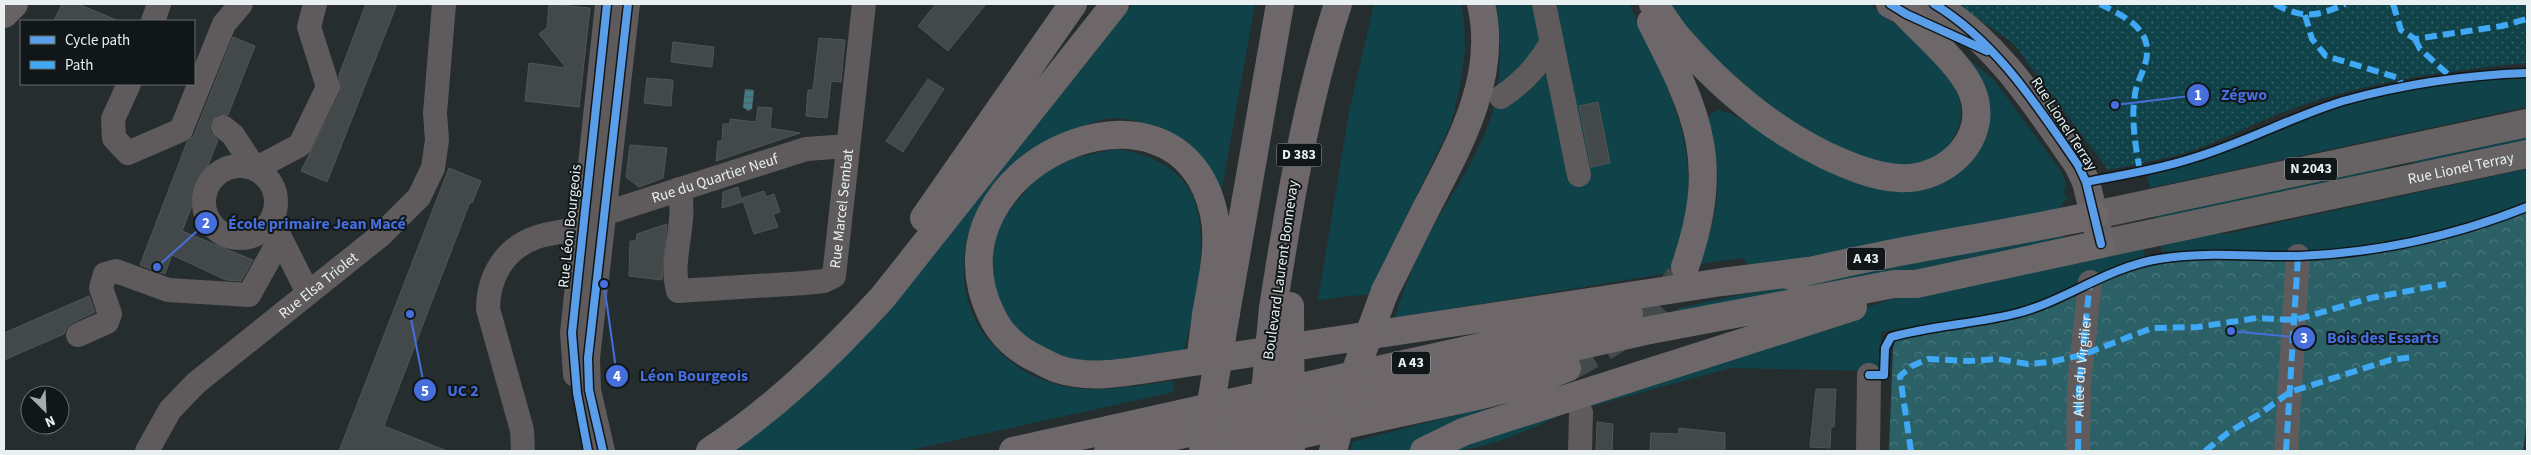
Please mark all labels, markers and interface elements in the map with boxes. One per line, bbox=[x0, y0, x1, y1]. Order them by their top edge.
legend bbox=[20, 20, 195, 85]
text: Cycle path bbox=[65, 30, 130, 51]
text: Path bbox=[65, 55, 93, 76]
street label: Rue Lionel Terray bbox=[2026, 73, 2102, 175]
callout: Zégwo bbox=[2186, 79, 2277, 110]
text: Zégwo bbox=[2221, 84, 2267, 106]
text: 1 bbox=[2194, 85, 2202, 106]
road number: D 383 bbox=[1276, 144, 1322, 166]
street label: Rue Lionel Terray bbox=[2406, 147, 2516, 189]
street label: Rue du Quartier Neuf bbox=[649, 148, 781, 208]
street label: Rue Marcel Sembat bbox=[824, 148, 858, 269]
road number: N 2043 bbox=[2285, 157, 2337, 180]
street label: Rue Léon Bourgeois bbox=[553, 163, 587, 289]
street label: Boulevard Laurent Bonnevay bbox=[1258, 179, 1304, 361]
callout: École primaire Jean Macé bbox=[194, 208, 416, 239]
text: 2 bbox=[202, 213, 210, 234]
text: École primaire Jean Macé bbox=[228, 213, 406, 235]
street label: Rue Elsa Triolet bbox=[274, 247, 362, 324]
road number: A 43 bbox=[1847, 248, 1885, 270]
street label: Allée du Virgilier bbox=[2068, 314, 2097, 417]
callout: Bois des Essarts bbox=[2292, 322, 2449, 353]
text: Bois des Essarts bbox=[2327, 327, 2439, 349]
text: 3 bbox=[2300, 328, 2308, 349]
road number: A 43 bbox=[1392, 352, 1430, 374]
callout: Léon Bourgeois bbox=[605, 360, 758, 391]
text: Léon Bourgeois bbox=[640, 365, 748, 387]
text: 4 bbox=[613, 366, 621, 387]
callout: UC 2 bbox=[412, 375, 489, 406]
text: UC 2 bbox=[447, 380, 479, 402]
text: 5 bbox=[421, 381, 429, 402]
north arrow bbox=[20, 385, 70, 435]
text: N bbox=[42, 410, 58, 432]

